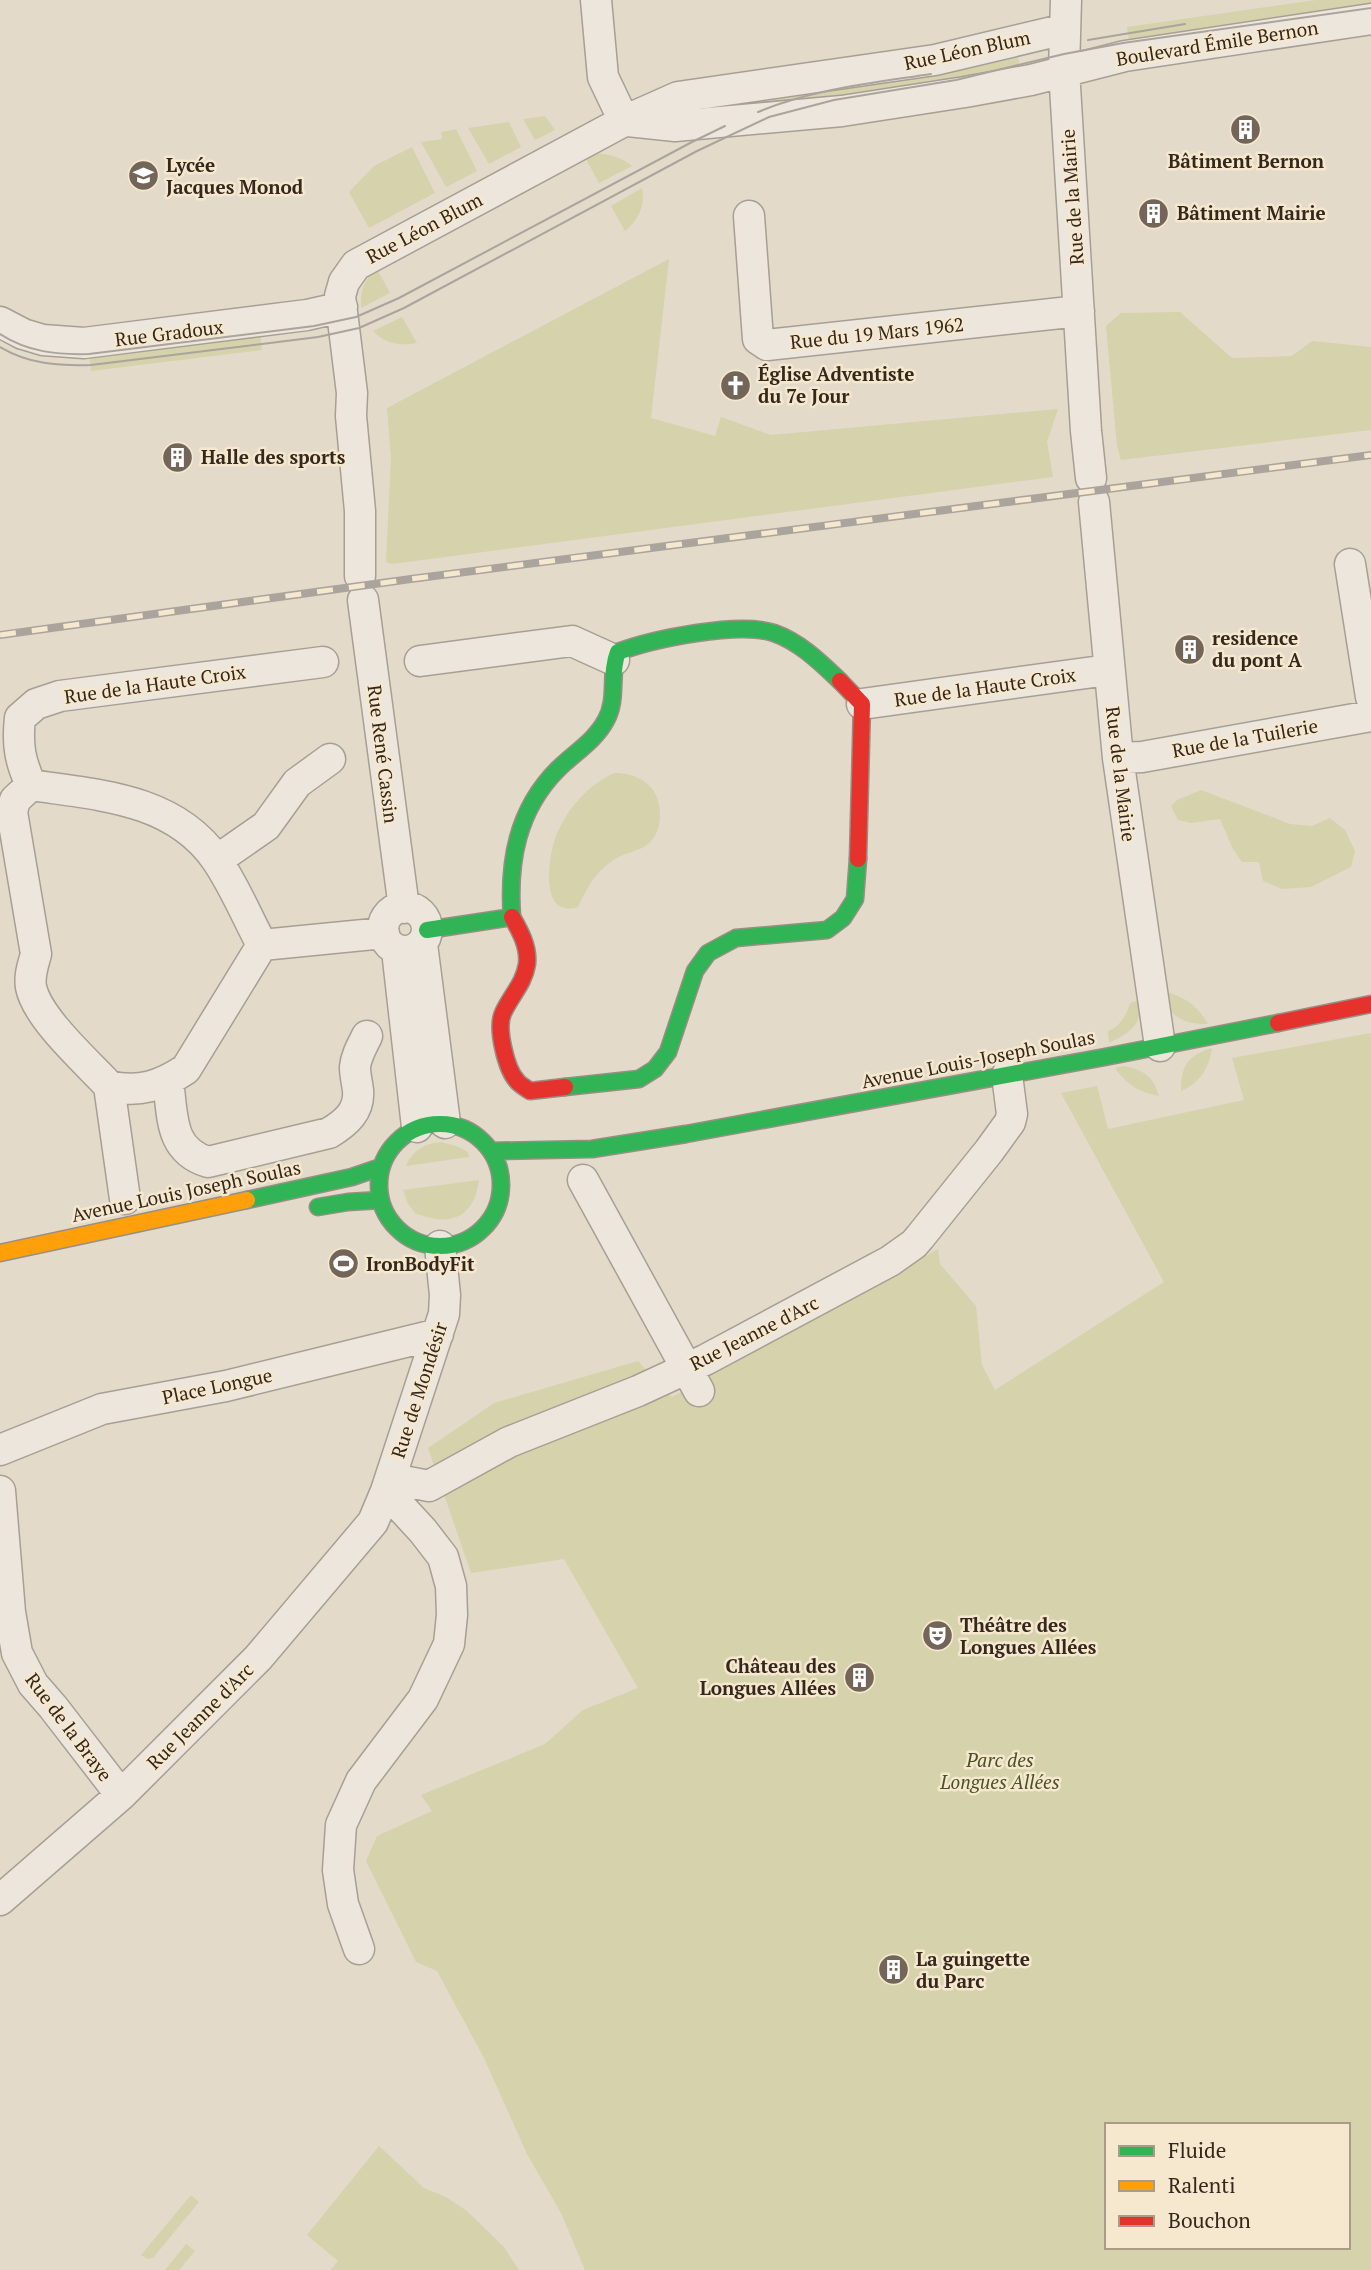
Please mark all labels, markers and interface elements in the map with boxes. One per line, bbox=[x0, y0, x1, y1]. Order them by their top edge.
street label: Boulevard Émile Bernon bbox=[1114, 14, 1320, 71]
street label: Rue Léon Blum bbox=[902, 24, 1033, 75]
building icon: Bâtiment Bernon bbox=[1229, 113, 1263, 147]
street label: Rue de la Mairie bbox=[1054, 128, 1089, 266]
place label: Bâtiment Bernon bbox=[1168, 148, 1325, 173]
place label: Lycée Jacques Monod bbox=[166, 152, 304, 199]
school or university icon: Lycée Jacques Monod bbox=[126, 159, 160, 193]
street label: Rue Léon Blum bbox=[361, 186, 487, 269]
building icon: Bâtiment Mairie bbox=[1137, 196, 1171, 230]
place label: Bâtiment Mairie bbox=[1177, 200, 1326, 225]
street label: Rue du 19 Mars 1962 bbox=[789, 311, 965, 354]
street label: Rue Gradoux bbox=[113, 313, 225, 352]
place label: Église Adventiste du 7e Jour bbox=[758, 361, 914, 408]
church icon: Église Adventiste du 7e Jour bbox=[718, 368, 752, 402]
building icon: Halle des sports bbox=[161, 440, 195, 474]
place label: Halle des sports bbox=[201, 444, 346, 469]
place label: residence du pont A bbox=[1212, 625, 1302, 672]
building icon: residence du pont A bbox=[1172, 632, 1206, 666]
street label: Rue de la Haute Croix bbox=[63, 658, 247, 709]
street label: Rue de la Haute Croix bbox=[893, 661, 1077, 712]
street label: Rue René Cassin bbox=[363, 683, 404, 825]
street label: Rue de la Mairie bbox=[1101, 705, 1142, 843]
street label: Rue de la Tuilerie bbox=[1170, 712, 1320, 763]
street label: Avenue Louis-Joseph Soulas bbox=[859, 1024, 1097, 1093]
street label: Avenue Louis Joseph Soulas bbox=[69, 1154, 303, 1227]
sports icon: IronBodyFit bbox=[326, 1247, 360, 1281]
place label: IronBodyFit bbox=[366, 1251, 475, 1276]
street label: Rue Jeanne d'Arc bbox=[685, 1289, 822, 1376]
street label: Rue de Mondésir bbox=[385, 1318, 452, 1461]
street label: Place Longue bbox=[160, 1362, 274, 1409]
place label: Théâtre des Longues Allées bbox=[960, 1612, 1097, 1659]
theatre icon: Théâtre des Longues Allées bbox=[920, 1619, 954, 1653]
place label: Château des Longues Allées bbox=[700, 1653, 836, 1700]
street label: Rue Jeanne d'Arc bbox=[141, 1657, 258, 1774]
building icon: Château des Longues Allées bbox=[842, 1660, 876, 1694]
street label: Rue de la Braye bbox=[21, 1668, 118, 1786]
park label: Parc des Longues Allées bbox=[939, 1747, 1060, 1794]
place label: La guingette du Parc bbox=[916, 1946, 1030, 1993]
building icon: La guingette du Parc bbox=[876, 1953, 910, 1987]
legend bbox=[1105, 2123, 1350, 2249]
text: Fluide bbox=[1168, 2136, 1226, 2164]
text: Ralenti bbox=[1168, 2171, 1235, 2199]
text: Bouchon bbox=[1168, 2206, 1251, 2234]

